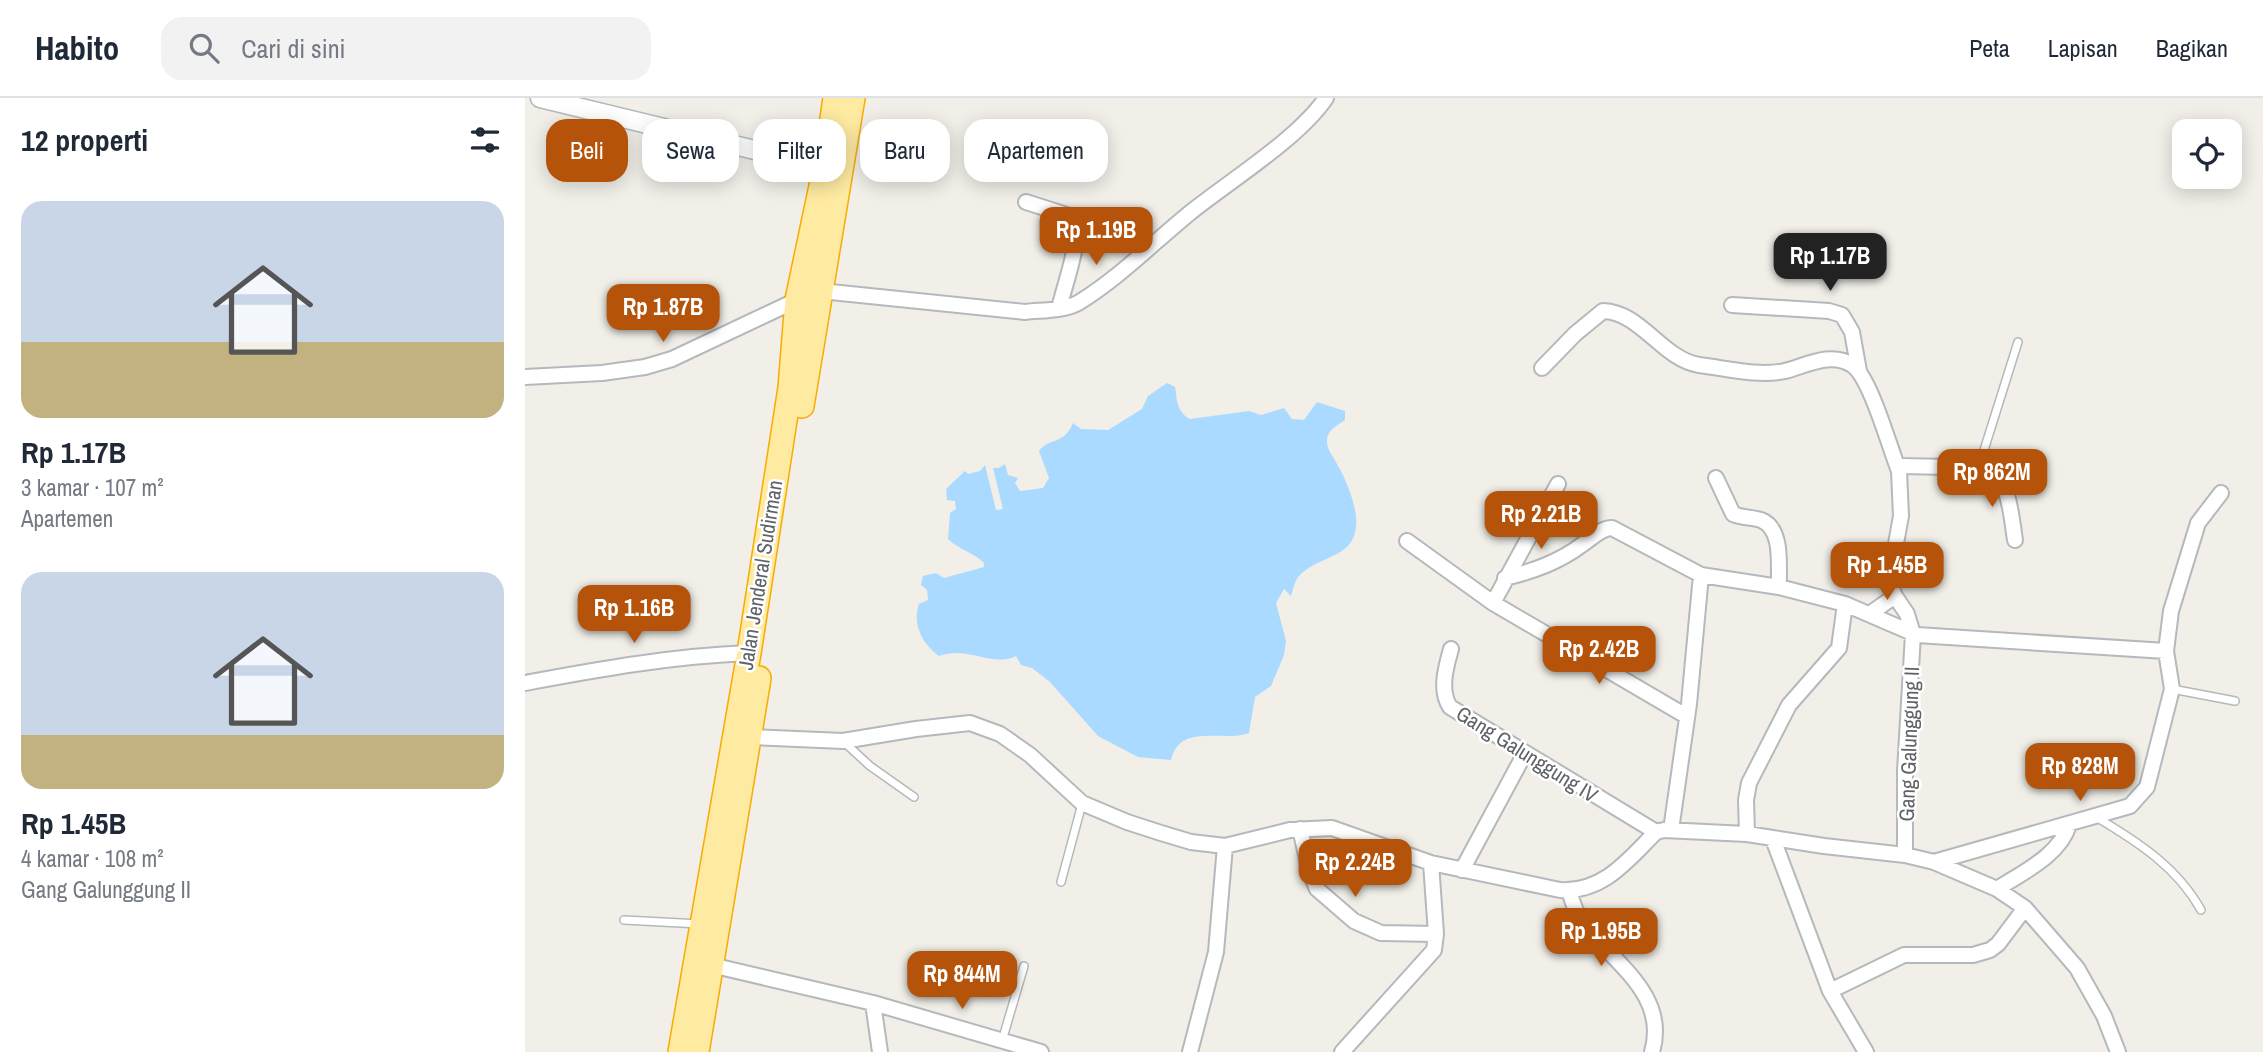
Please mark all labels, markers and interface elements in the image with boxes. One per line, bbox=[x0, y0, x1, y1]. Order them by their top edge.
search box bbox=[161, 17, 651, 80]
text: Habito bbox=[35, 26, 119, 70]
icon: search bbox=[185, 29, 223, 67]
text: Cari di sini bbox=[241, 31, 345, 66]
text: Peta bbox=[1969, 32, 2010, 64]
text: Lapisan bbox=[2048, 32, 2118, 64]
text: Bagikan bbox=[2156, 32, 2228, 64]
chip: Beli bbox=[546, 119, 628, 182]
chip: Sewa bbox=[642, 119, 739, 182]
chip: Filter bbox=[753, 119, 846, 182]
chip: Baru bbox=[860, 119, 950, 182]
chip: Apartemen bbox=[964, 119, 1108, 182]
map controls bbox=[2172, 119, 2242, 189]
button: locate bbox=[2172, 119, 2242, 189]
text: 12 properti bbox=[21, 120, 148, 160]
icon: filters bbox=[466, 121, 504, 159]
pin: Rp 1.19B bbox=[1024, 208, 1168, 267]
text: Rp 1.19B bbox=[1056, 214, 1136, 245]
pin: Rp 1.17B bbox=[1758, 234, 1902, 293]
text: Rp 1.17B bbox=[1790, 240, 1870, 271]
icon: home bbox=[200, 247, 326, 373]
pin: Rp 1.87B bbox=[591, 285, 735, 344]
text: Rp 1.87B bbox=[623, 291, 703, 322]
text: Rp 1.17B bbox=[21, 432, 126, 472]
pin: Rp 862M bbox=[1927, 450, 2057, 509]
text: Rp 862M bbox=[1953, 456, 2031, 487]
text: 3 kamar · 107 m² bbox=[21, 472, 164, 503]
street label: Jalan Jenderal Sudirman bbox=[731, 478, 789, 672]
pin: Rp 2.21B bbox=[1469, 491, 1613, 551]
text: Rp 2.21B bbox=[1501, 498, 1581, 529]
text: Apartemen bbox=[21, 503, 113, 534]
pin: Rp 1.45B bbox=[1815, 542, 1959, 602]
text: Rp 1.45B bbox=[1847, 549, 1927, 580]
pin: Rp 1.16B bbox=[562, 586, 706, 645]
text: Rp 1.16B bbox=[594, 592, 674, 623]
icon: home bbox=[200, 618, 326, 744]
pin: Rp 2.42B bbox=[1527, 626, 1671, 686]
text: Rp 2.42B bbox=[1559, 633, 1639, 664]
street label: Gang Galunggung II bbox=[1892, 666, 1926, 822]
street label: Gang Galunggung IV bbox=[1451, 699, 1604, 809]
pin: Rp 828M bbox=[2015, 744, 2145, 803]
text: Rp 828M bbox=[2041, 750, 2119, 781]
text: Rp 1.45B bbox=[21, 803, 126, 843]
pin: Rp 2.24B bbox=[1283, 840, 1427, 899]
text: 4 kamar · 108 m² bbox=[21, 843, 164, 874]
text: Rp 2.24B bbox=[1315, 846, 1395, 877]
text: Gang Galunggung II bbox=[21, 874, 191, 905]
pin: Rp 1.95B bbox=[1529, 908, 1673, 968]
text: Rp 1.95B bbox=[1561, 915, 1641, 946]
pin: Rp 844M bbox=[897, 951, 1027, 1011]
text: Rp 844M bbox=[923, 958, 1001, 989]

